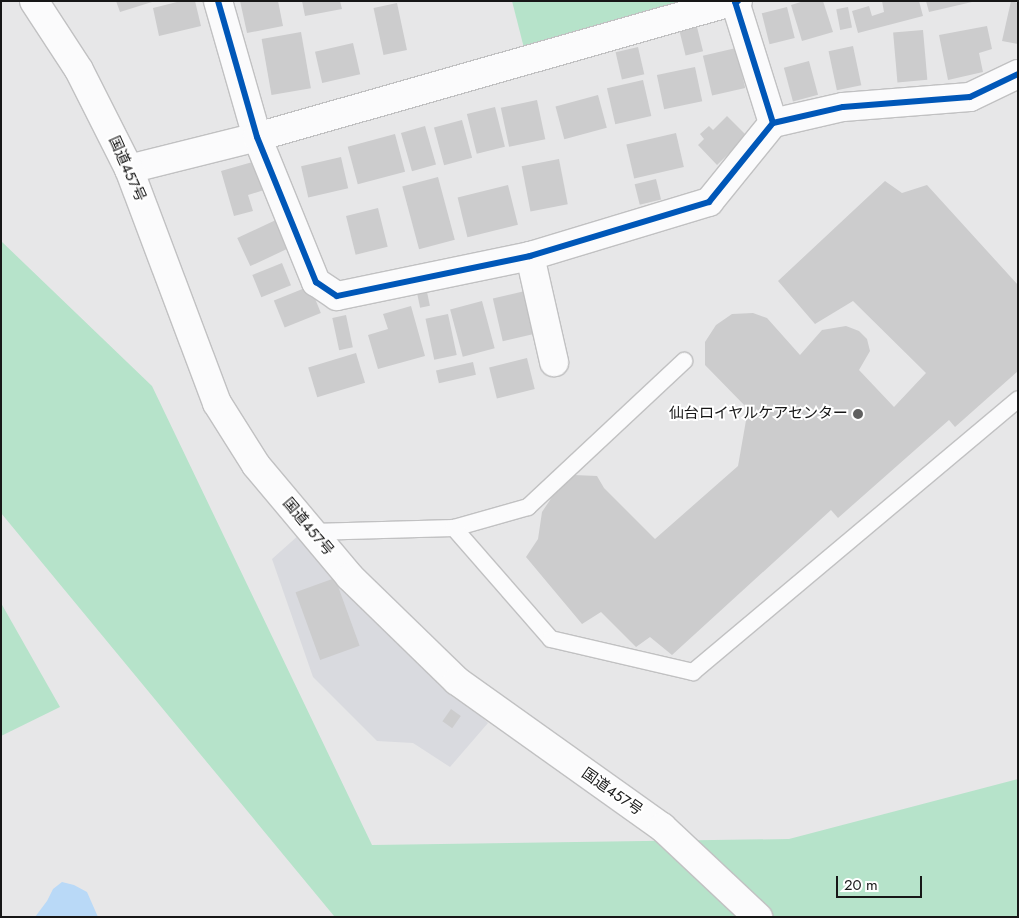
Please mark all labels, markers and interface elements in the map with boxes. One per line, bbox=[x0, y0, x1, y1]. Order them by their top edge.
street label: 国道457号 bbox=[105, 133, 149, 205]
place label: 仙台ロイヤルケアセンター bbox=[668, 405, 848, 423]
marker: 仙台ロイヤルケアセンター bbox=[852, 408, 864, 420]
street label: 国道457号 bbox=[279, 494, 337, 560]
street label: 国道457号 bbox=[578, 765, 646, 819]
scale bar bbox=[839, 866, 925, 898]
text: 20 m bbox=[844, 874, 878, 896]

